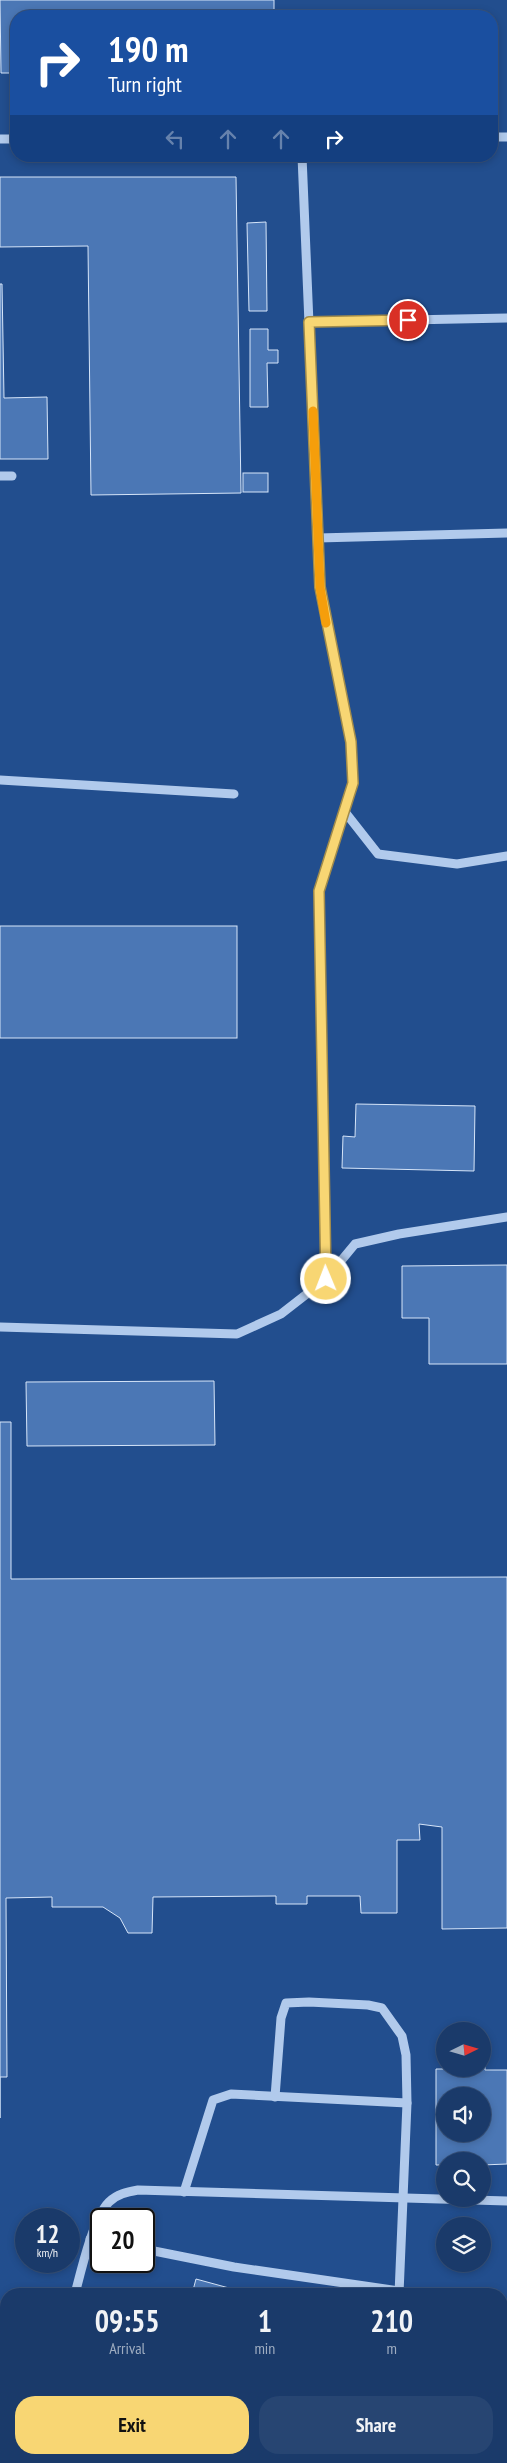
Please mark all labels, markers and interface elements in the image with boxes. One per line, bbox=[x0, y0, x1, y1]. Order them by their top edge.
text: 190 m bbox=[108, 26, 189, 72]
icon: right bbox=[25, 30, 90, 95]
text: Turn right bbox=[108, 70, 182, 98]
icon: left bbox=[161, 125, 189, 153]
icon: ahead bbox=[214, 125, 242, 153]
icon: ahead bbox=[267, 125, 295, 153]
icon: right bbox=[320, 125, 348, 153]
pin bbox=[387, 299, 429, 341]
icon: arrive bbox=[394, 306, 422, 334]
position arrow bbox=[299, 1252, 351, 1304]
north arrow bbox=[436, 2022, 491, 2078]
map controls bbox=[436, 2022, 491, 2272]
button: sound bbox=[436, 2087, 491, 2142]
button: search bbox=[436, 2152, 491, 2207]
speed limit sign: 20 bbox=[90, 2208, 155, 2273]
button: layers bbox=[436, 2217, 491, 2272]
text: 12 bbox=[36, 2218, 59, 2250]
text: km/h bbox=[37, 2245, 58, 2260]
text: 09:55 bbox=[95, 2301, 160, 2340]
text: 1 bbox=[258, 2301, 272, 2340]
text: 210 bbox=[370, 2301, 413, 2340]
text: Arrival bbox=[109, 2338, 145, 2358]
text: min bbox=[254, 2338, 275, 2358]
text: m bbox=[386, 2338, 397, 2358]
button: Exit bbox=[15, 2396, 249, 2454]
button: Share bbox=[259, 2396, 493, 2454]

